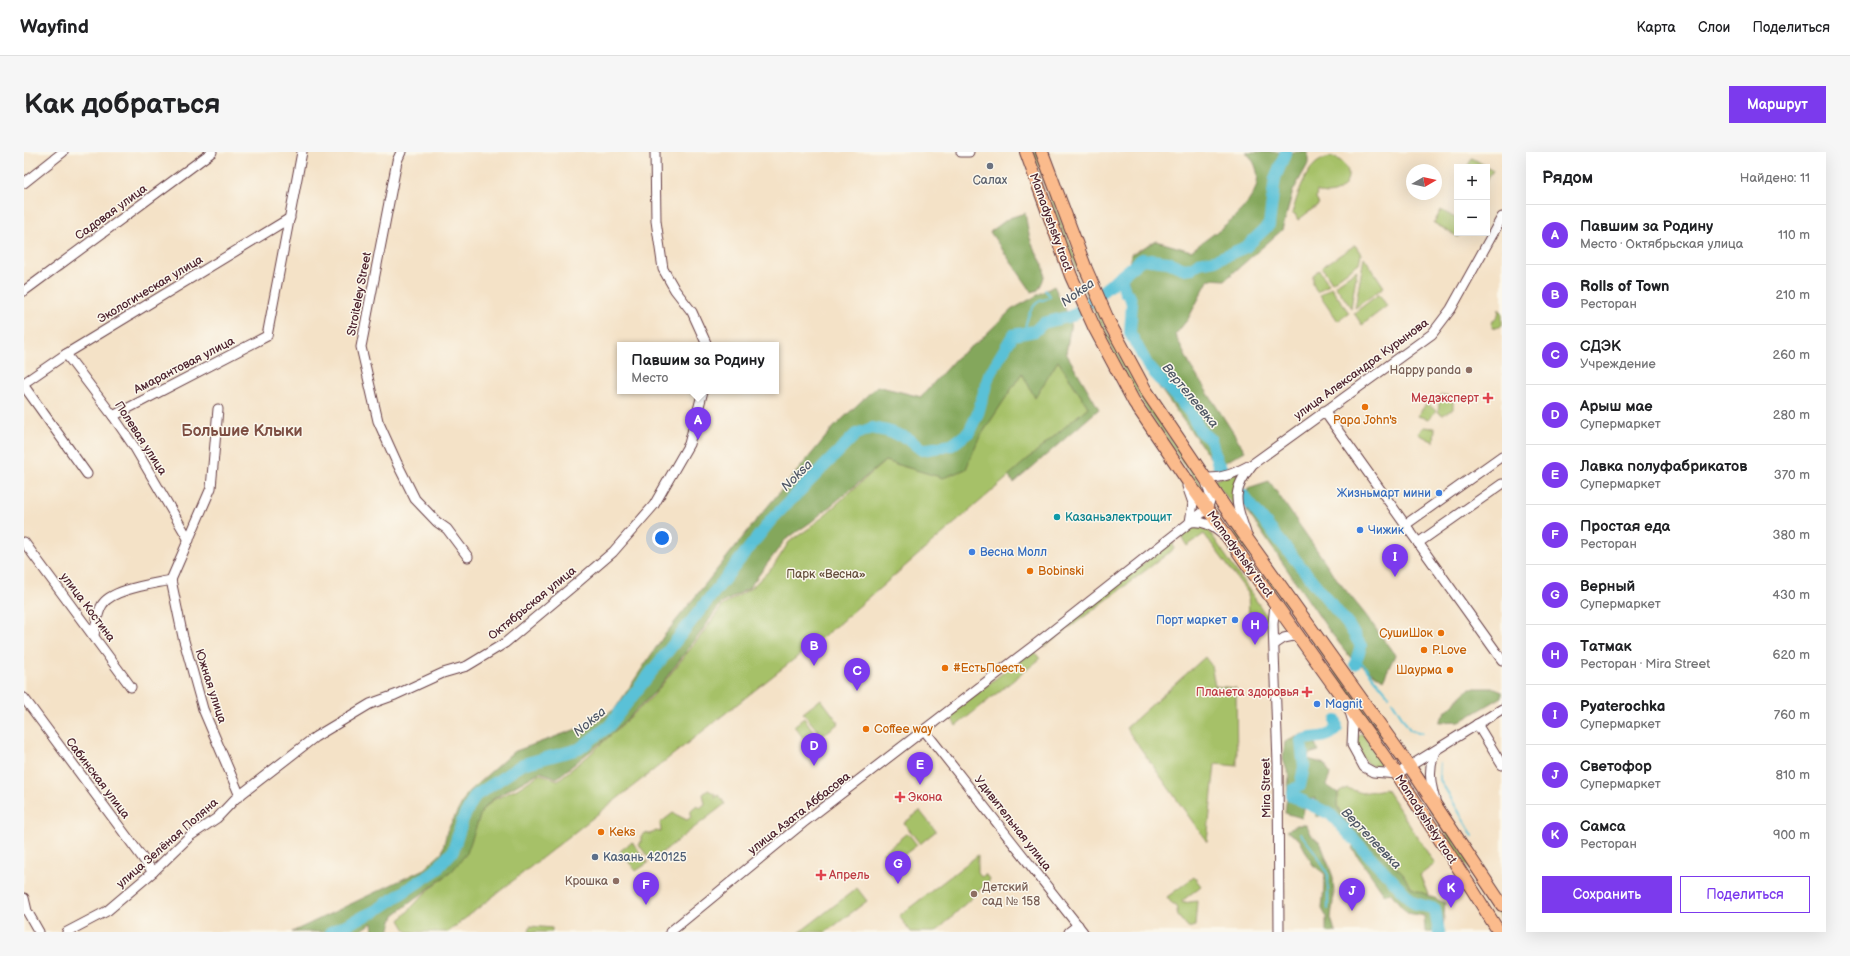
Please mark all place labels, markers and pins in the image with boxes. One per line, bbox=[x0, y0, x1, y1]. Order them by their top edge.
marker: Салах bbox=[985, 161, 995, 171]
place label: Салах bbox=[973, 173, 1008, 188]
place label: Happy panda bbox=[1390, 363, 1461, 378]
marker: Happy panda bbox=[1464, 365, 1474, 375]
place label: Медэксперт bbox=[1411, 391, 1479, 406]
marker: Медэксперт bbox=[1482, 392, 1494, 404]
marker: Papa John's bbox=[1360, 402, 1370, 412]
pin: A bbox=[685, 407, 711, 440]
place label: Papa John's bbox=[1333, 413, 1397, 428]
place label: Жизньмарт мини bbox=[1337, 486, 1431, 501]
marker: Жизньмарт мини bbox=[1434, 488, 1444, 498]
place label: Казаньэлектрощит bbox=[1065, 510, 1173, 525]
marker: Казаньэлектрощит bbox=[1052, 512, 1062, 522]
place label: Чижик bbox=[1368, 523, 1405, 538]
marker: Чижик bbox=[1355, 525, 1365, 535]
pin: I bbox=[1382, 544, 1408, 577]
place label: Весна Молл bbox=[980, 545, 1047, 560]
marker: Весна Молл bbox=[967, 547, 977, 557]
place label: Bobinski bbox=[1038, 564, 1084, 579]
marker: Bobinski bbox=[1025, 566, 1035, 576]
pin: H bbox=[1242, 612, 1268, 645]
place label: Порт маркет bbox=[1156, 613, 1227, 628]
marker: Порт маркет bbox=[1230, 615, 1240, 625]
place label: СушиШок bbox=[1379, 626, 1434, 641]
marker: СушиШок bbox=[1436, 628, 1446, 638]
pin: B bbox=[801, 633, 827, 666]
place label: P.Love bbox=[1432, 643, 1467, 658]
marker: P.Love bbox=[1419, 645, 1429, 655]
pin: C bbox=[844, 658, 870, 691]
place label: #ЕстьПоесть bbox=[953, 661, 1025, 676]
marker: #ЕстьПоесть bbox=[940, 663, 950, 673]
place label: Шаурма bbox=[1396, 663, 1442, 678]
marker: Шаурма bbox=[1445, 665, 1455, 675]
place label: Планета здоровья bbox=[1196, 685, 1299, 700]
marker: Планета здоровья bbox=[1302, 687, 1312, 697]
place label: Magnit bbox=[1325, 697, 1363, 712]
marker: Magnit bbox=[1312, 699, 1322, 709]
place label: Coffee way bbox=[874, 722, 934, 737]
marker: Coffee way bbox=[861, 724, 871, 734]
pin: D bbox=[801, 733, 827, 766]
pin: E bbox=[907, 752, 933, 785]
place label: Экона bbox=[908, 790, 942, 805]
marker: Экона bbox=[895, 792, 905, 802]
place label: Keks bbox=[609, 825, 636, 840]
marker: Keks bbox=[596, 827, 606, 837]
place label: Казань 420125 bbox=[603, 850, 687, 865]
pin: G bbox=[885, 851, 911, 884]
marker: Казань 420125 bbox=[590, 852, 600, 862]
place label: Апрель bbox=[828, 868, 869, 883]
marker: Апрель bbox=[816, 870, 826, 880]
pin: F bbox=[633, 872, 659, 905]
place label: Крошка bbox=[565, 874, 608, 889]
pin: K bbox=[1438, 875, 1464, 908]
marker: Крошка bbox=[611, 876, 621, 886]
pin: J bbox=[1339, 878, 1365, 911]
place label: Детский сад № 158 bbox=[982, 880, 1040, 909]
marker: Детский сад № 158 bbox=[969, 889, 979, 899]

